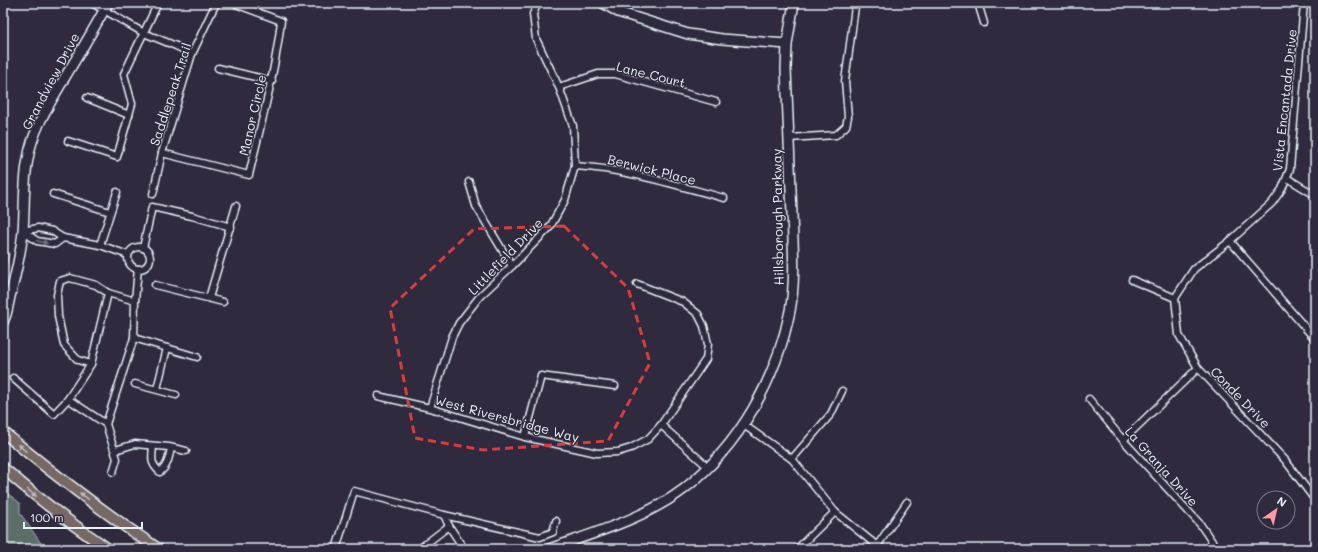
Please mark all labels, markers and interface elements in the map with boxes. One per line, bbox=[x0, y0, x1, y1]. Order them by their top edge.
street label: Vista Encantada Drive bbox=[1268, 28, 1300, 172]
street label: Grandview Drive bbox=[17, 30, 83, 132]
street label: Saddlepeak Trail bbox=[145, 40, 195, 148]
street label: Lane Court bbox=[615, 57, 688, 91]
street label: Manor Circle bbox=[234, 73, 270, 157]
street label: Hillsborough Parkway bbox=[767, 148, 787, 286]
street label: Berwick Place bbox=[606, 150, 698, 188]
street label: Littlefield Drive bbox=[464, 214, 546, 298]
one-way arrow bbox=[36, 239, 49, 245]
street label: Conde Drive bbox=[1207, 363, 1275, 431]
street label: West Riversbridge Way bbox=[433, 391, 581, 446]
street label: La Granja Drive bbox=[1122, 423, 1202, 509]
one-way arrow bbox=[17, 444, 28, 453]
one-way arrow bbox=[27, 489, 38, 498]
north arrow bbox=[1256, 490, 1296, 530]
one-way arrow bbox=[78, 492, 89, 500]
text: N bbox=[1274, 493, 1290, 510]
scale bar bbox=[24, 504, 142, 530]
text: 100 m bbox=[30, 509, 64, 525]

